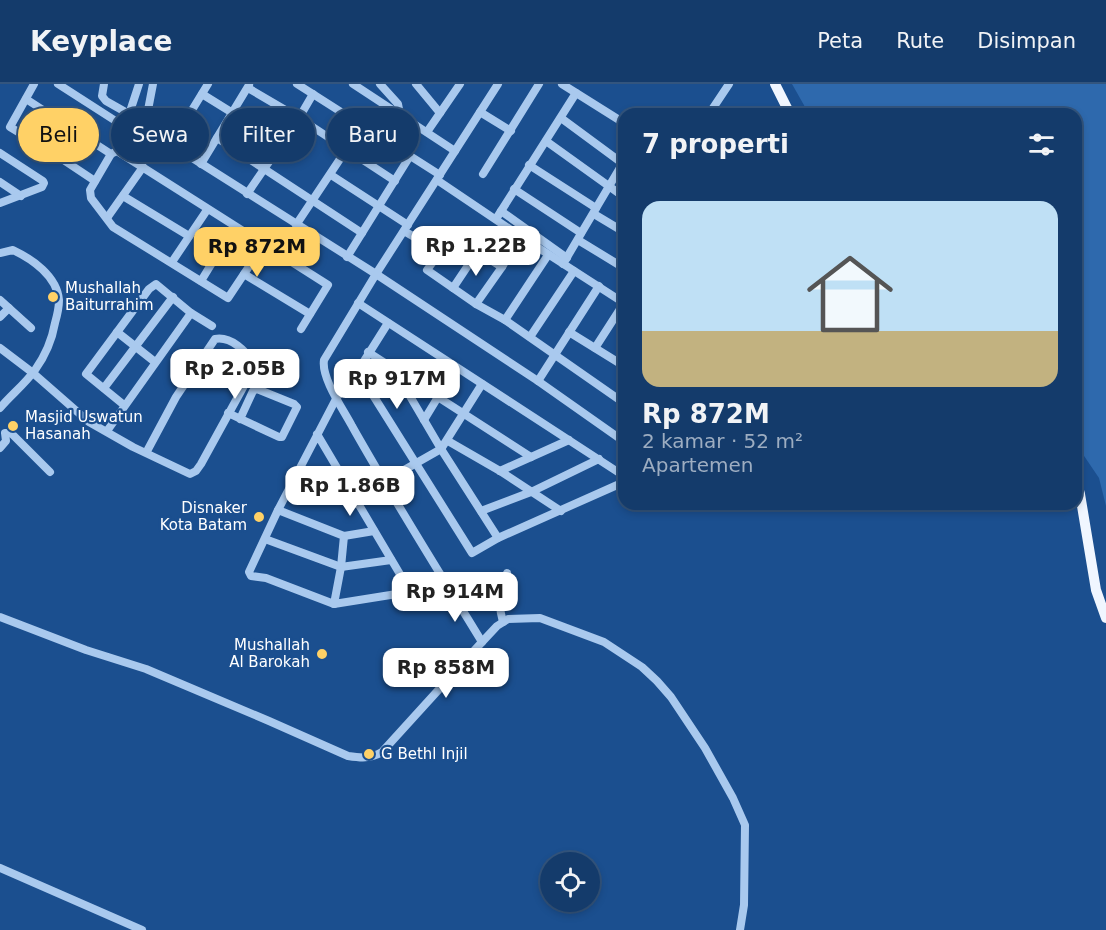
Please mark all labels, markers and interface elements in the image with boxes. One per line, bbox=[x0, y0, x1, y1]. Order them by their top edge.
text: Keyplace bbox=[30, 25, 173, 58]
text: Peta bbox=[817, 29, 863, 53]
text: Rute bbox=[896, 29, 944, 53]
text: Disimpan bbox=[977, 29, 1076, 53]
chip: Beli bbox=[18, 108, 99, 162]
chip: Sewa bbox=[111, 108, 209, 162]
chip: Filter bbox=[221, 108, 315, 162]
chip: Baru bbox=[327, 108, 419, 162]
icon: filters bbox=[1025, 128, 1058, 161]
text: 7 properti bbox=[642, 129, 789, 159]
pin: Rp 1.22B bbox=[414, 226, 538, 277]
pin: Rp 872M bbox=[202, 227, 312, 278]
text: Rp 1.22B bbox=[425, 233, 527, 257]
text: Rp 872M bbox=[208, 234, 306, 258]
icon: home bbox=[796, 240, 904, 348]
place label: Mushallah Baiturrahim bbox=[65, 279, 154, 314]
marker: Mushallah Baiturrahim bbox=[46, 290, 60, 304]
pin: Rp 2.05B bbox=[173, 349, 297, 400]
text: Rp 2.05B bbox=[184, 356, 286, 380]
pin: Rp 917M bbox=[342, 359, 452, 410]
text: Rp 917M bbox=[348, 366, 446, 390]
text: Rp 872M bbox=[642, 399, 770, 429]
place label: Masjid Uswatun Hasanah bbox=[25, 408, 143, 443]
marker: Masjid Uswatun Hasanah bbox=[6, 419, 20, 433]
text: 2 kamar · 52 m² bbox=[642, 429, 803, 453]
text: Apartemen bbox=[642, 453, 753, 477]
pin: Rp 1.86B bbox=[288, 466, 412, 517]
text: Rp 1.86B bbox=[299, 473, 401, 497]
place label: Disnaker Kota Batam bbox=[160, 499, 248, 534]
marker: Disnaker Kota Batam bbox=[252, 510, 266, 524]
pin: Rp 914M bbox=[400, 572, 510, 623]
text: Rp 914M bbox=[406, 579, 504, 603]
place label: Mushallah Al Barokah bbox=[229, 636, 310, 671]
marker: Mushallah Al Barokah bbox=[315, 647, 329, 661]
pin: Rp 858M bbox=[391, 648, 501, 699]
text: Rp 858M bbox=[397, 655, 495, 679]
place label: G Bethl Injil bbox=[381, 745, 468, 763]
marker: G Bethl Injil bbox=[362, 747, 376, 761]
map controls bbox=[540, 852, 600, 912]
button: locate bbox=[540, 852, 600, 912]

